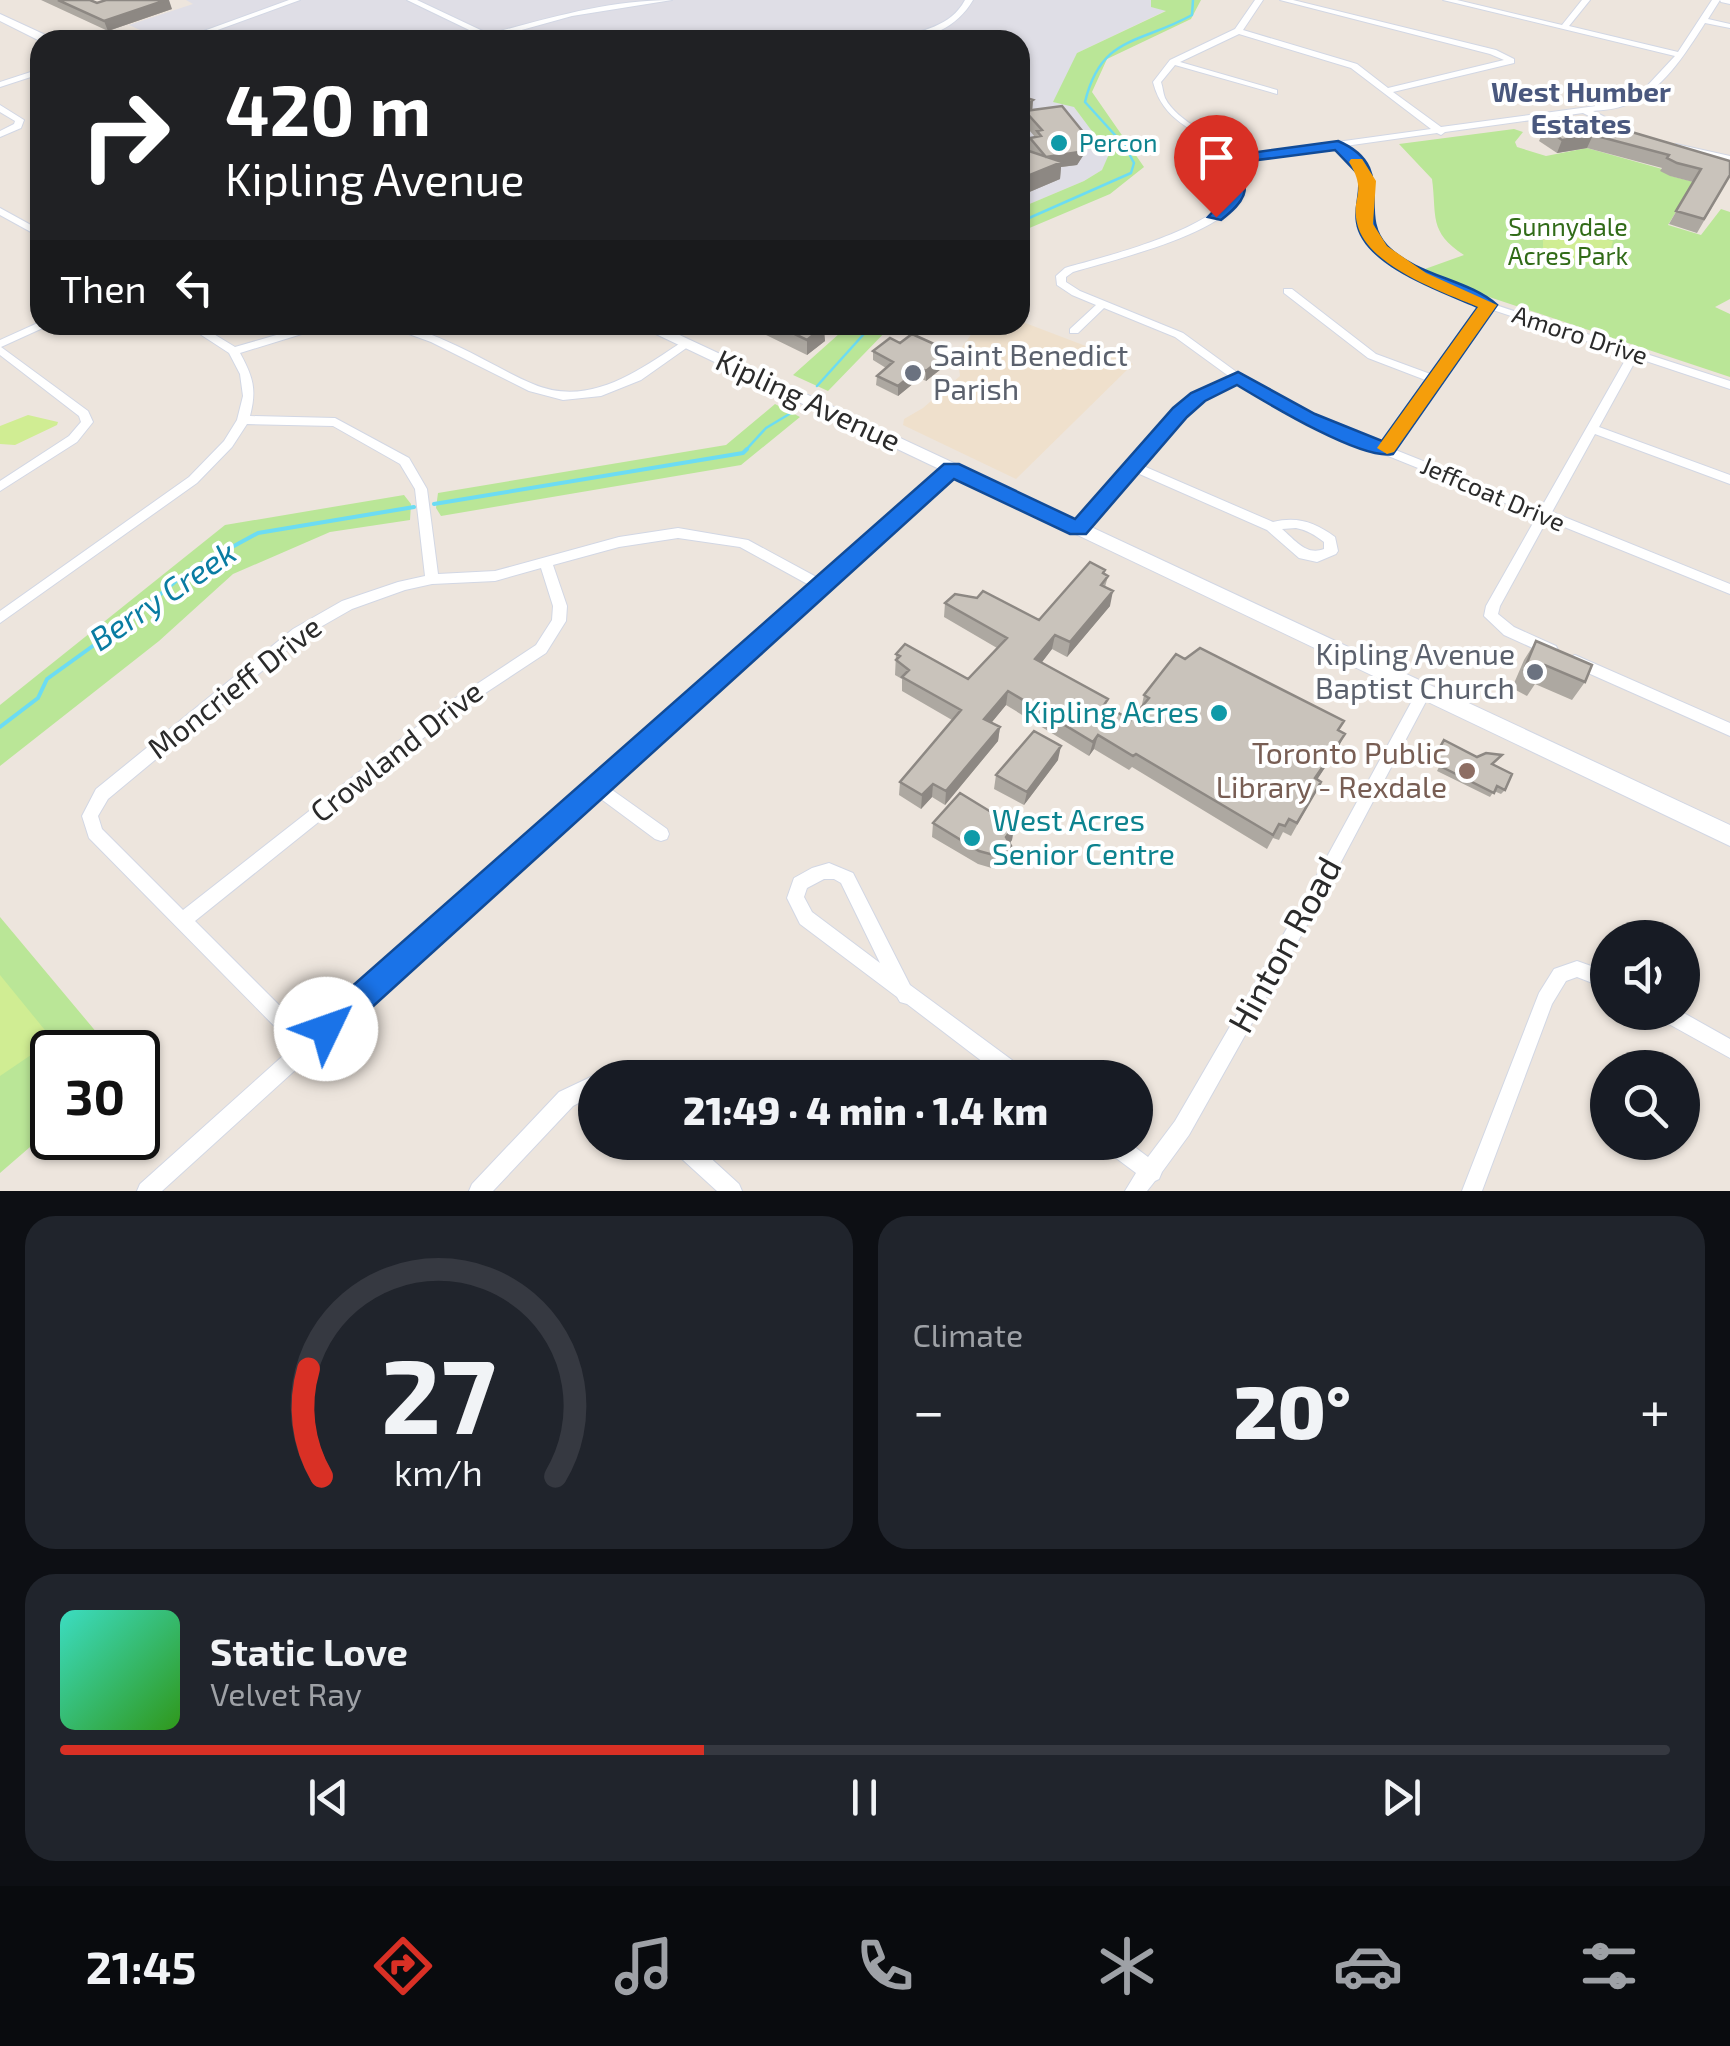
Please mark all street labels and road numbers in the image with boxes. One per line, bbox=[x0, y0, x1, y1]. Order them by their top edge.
street label: Amoro Drive bbox=[1509, 298, 1652, 370]
street label: Kipling Avenue bbox=[711, 341, 907, 458]
street label: Jeffcoat Drive bbox=[1417, 449, 1570, 537]
street label: Moncrieff Drive bbox=[140, 608, 328, 765]
street label: Crowland Drive bbox=[303, 672, 489, 829]
street label: Hinton Road bbox=[1218, 849, 1349, 1039]

